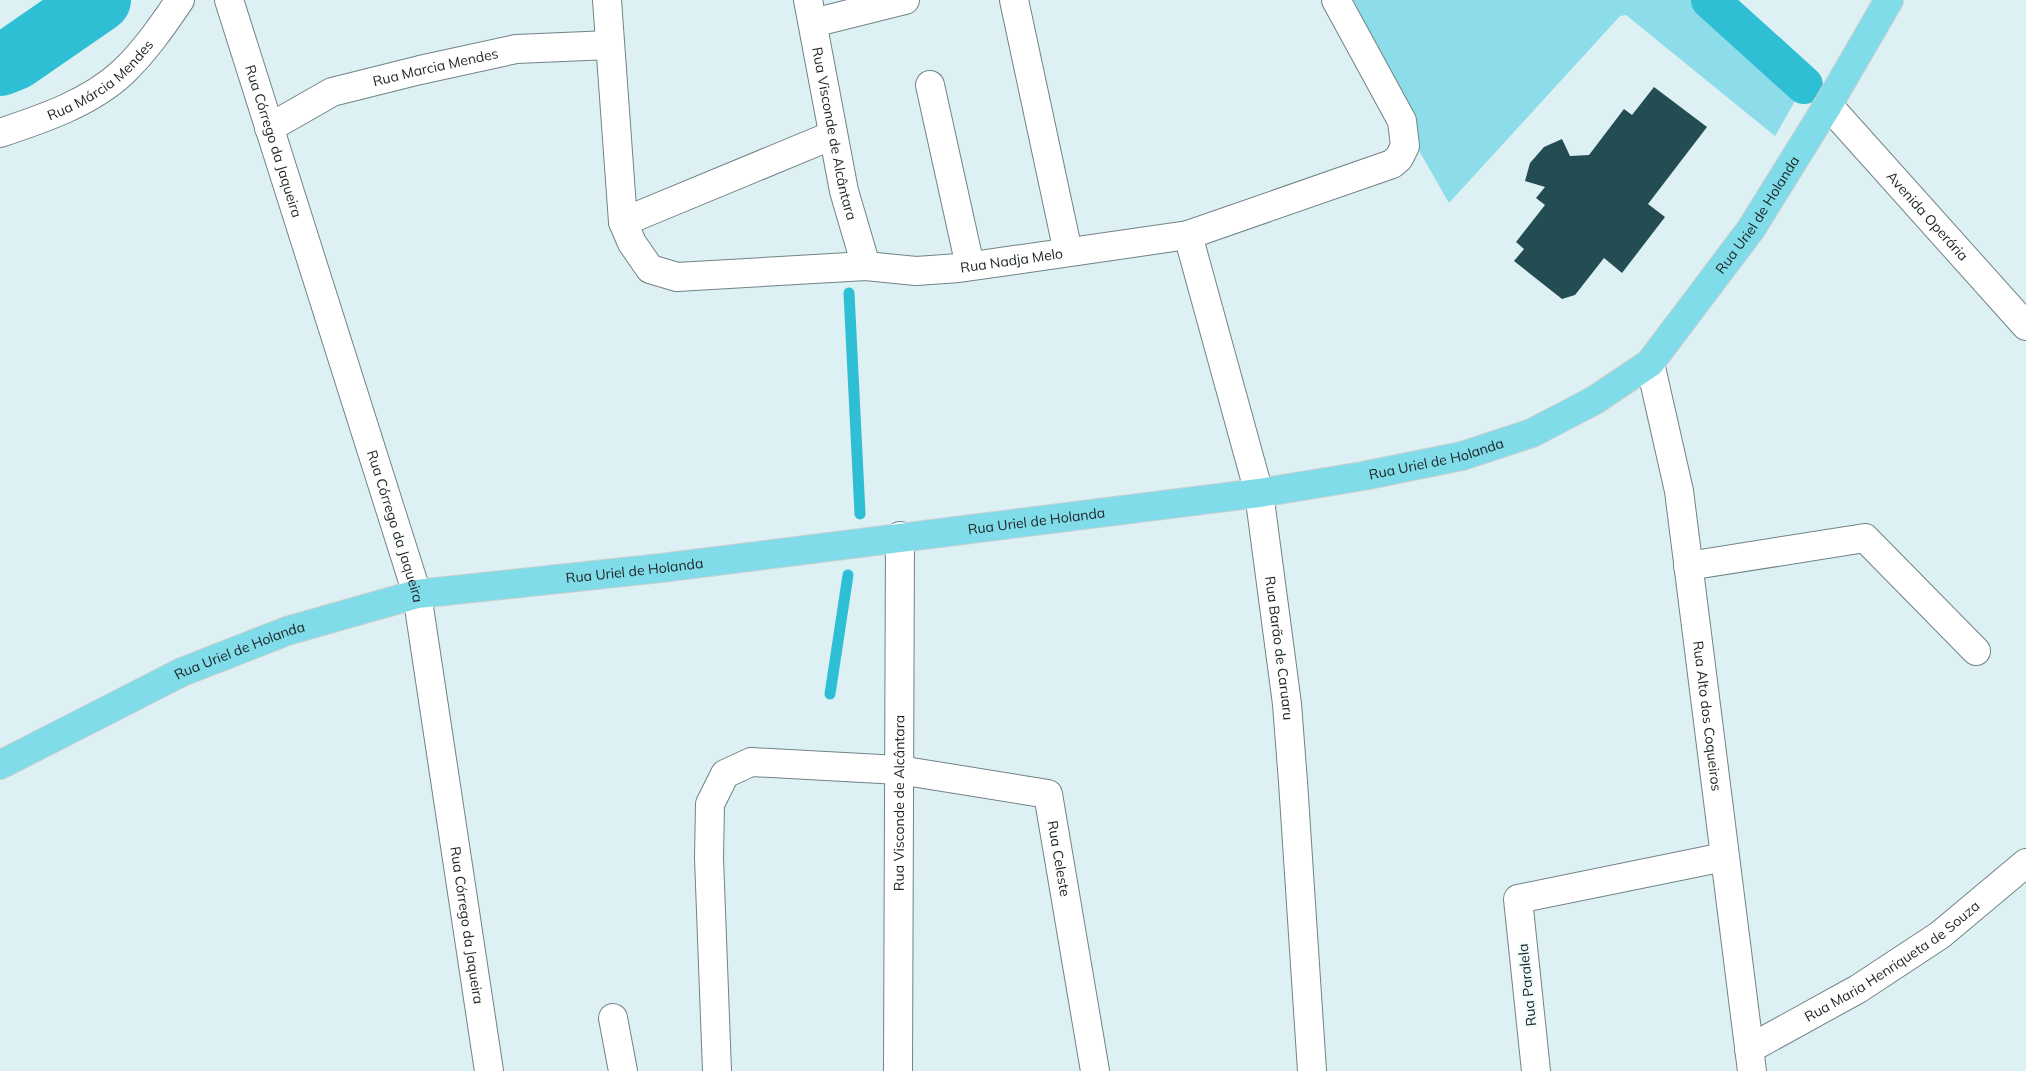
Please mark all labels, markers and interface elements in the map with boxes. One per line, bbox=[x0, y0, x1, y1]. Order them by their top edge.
street label: Rua Márcia Mendes bbox=[44, 36, 157, 124]
street label: Rua Marcia Mendes bbox=[371, 44, 500, 90]
street label: Rua Visconde de Alcântara bbox=[808, 45, 861, 222]
street label: Rua Córrego da Jaqueira bbox=[241, 63, 306, 220]
street label: Rua Uriel de Holanda bbox=[1711, 152, 1803, 277]
street label: Avenida Operária bbox=[1883, 167, 1972, 264]
street label: Rua Nadja Melo bbox=[959, 244, 1064, 277]
street label: Rua Uriel de Holanda bbox=[1367, 434, 1506, 484]
street label: Rua Córrego da Jaqueira bbox=[363, 448, 427, 604]
street label: Rua Uriel de Holanda bbox=[967, 503, 1106, 538]
street label: Rua Uriel de Holanda bbox=[565, 554, 704, 587]
street label: Rua Barão de Caruaru bbox=[1261, 575, 1297, 721]
street label: Rua Uriel de Holanda bbox=[171, 617, 307, 683]
street label: Rua Alto dos Coqueiros bbox=[1689, 640, 1726, 792]
street label: Rua Visconde de Alcântara bbox=[890, 715, 908, 891]
street label: Rua Celeste bbox=[1044, 819, 1074, 898]
street label: Rua Córrego da Jaqueira bbox=[446, 845, 488, 1005]
street label: Rua Maria Henriqueta de Souza bbox=[1801, 897, 1983, 1026]
street label: Rua Paralela bbox=[1514, 943, 1540, 1027]

